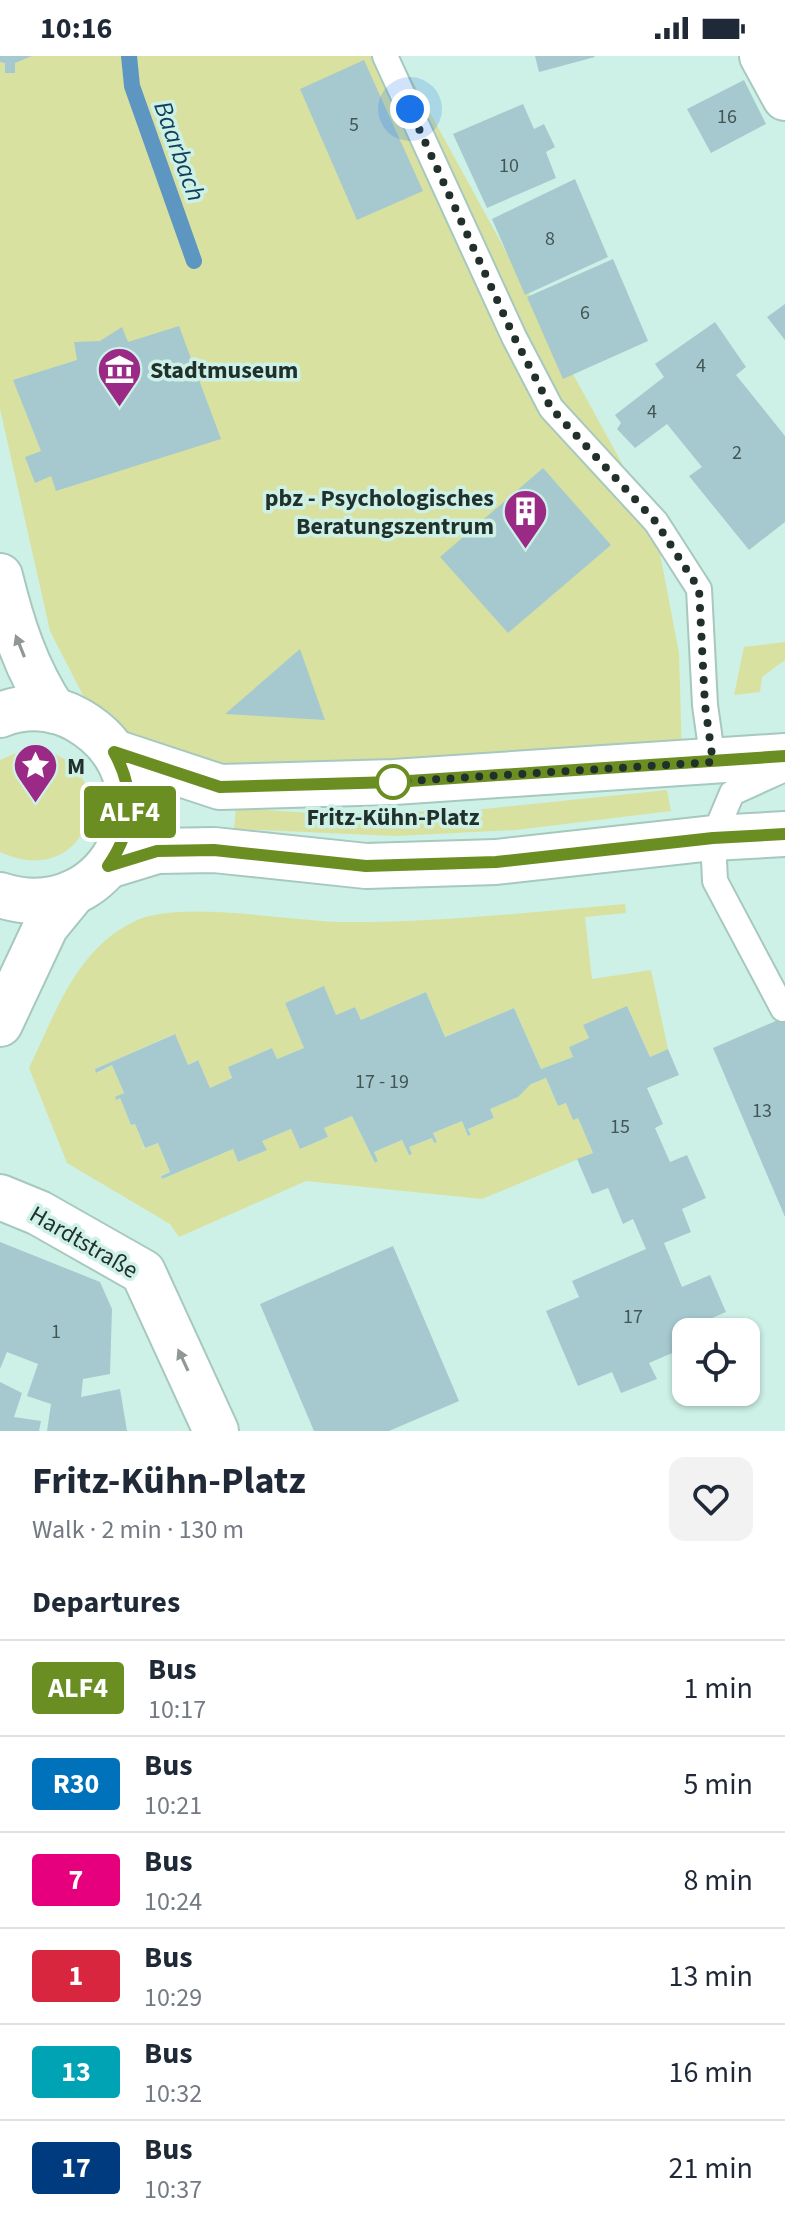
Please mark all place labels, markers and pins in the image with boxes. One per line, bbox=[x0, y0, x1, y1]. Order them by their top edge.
museum icon: Stadtmuseum bbox=[95, 346, 143, 409]
place label: Stadtmuseum bbox=[150, 353, 298, 388]
place label: pbz - Psychologisches Beratungszentrum bbox=[265, 481, 494, 544]
building icon: pbz - Psychologisches Beratungszentrum bbox=[501, 488, 549, 551]
place icon: M bbox=[12, 742, 60, 805]
place label: M bbox=[67, 749, 85, 784]
marker: Fritz-Kühn-Platz bbox=[376, 765, 410, 799]
place label: Fritz-Kühn-Platz bbox=[307, 800, 479, 835]

